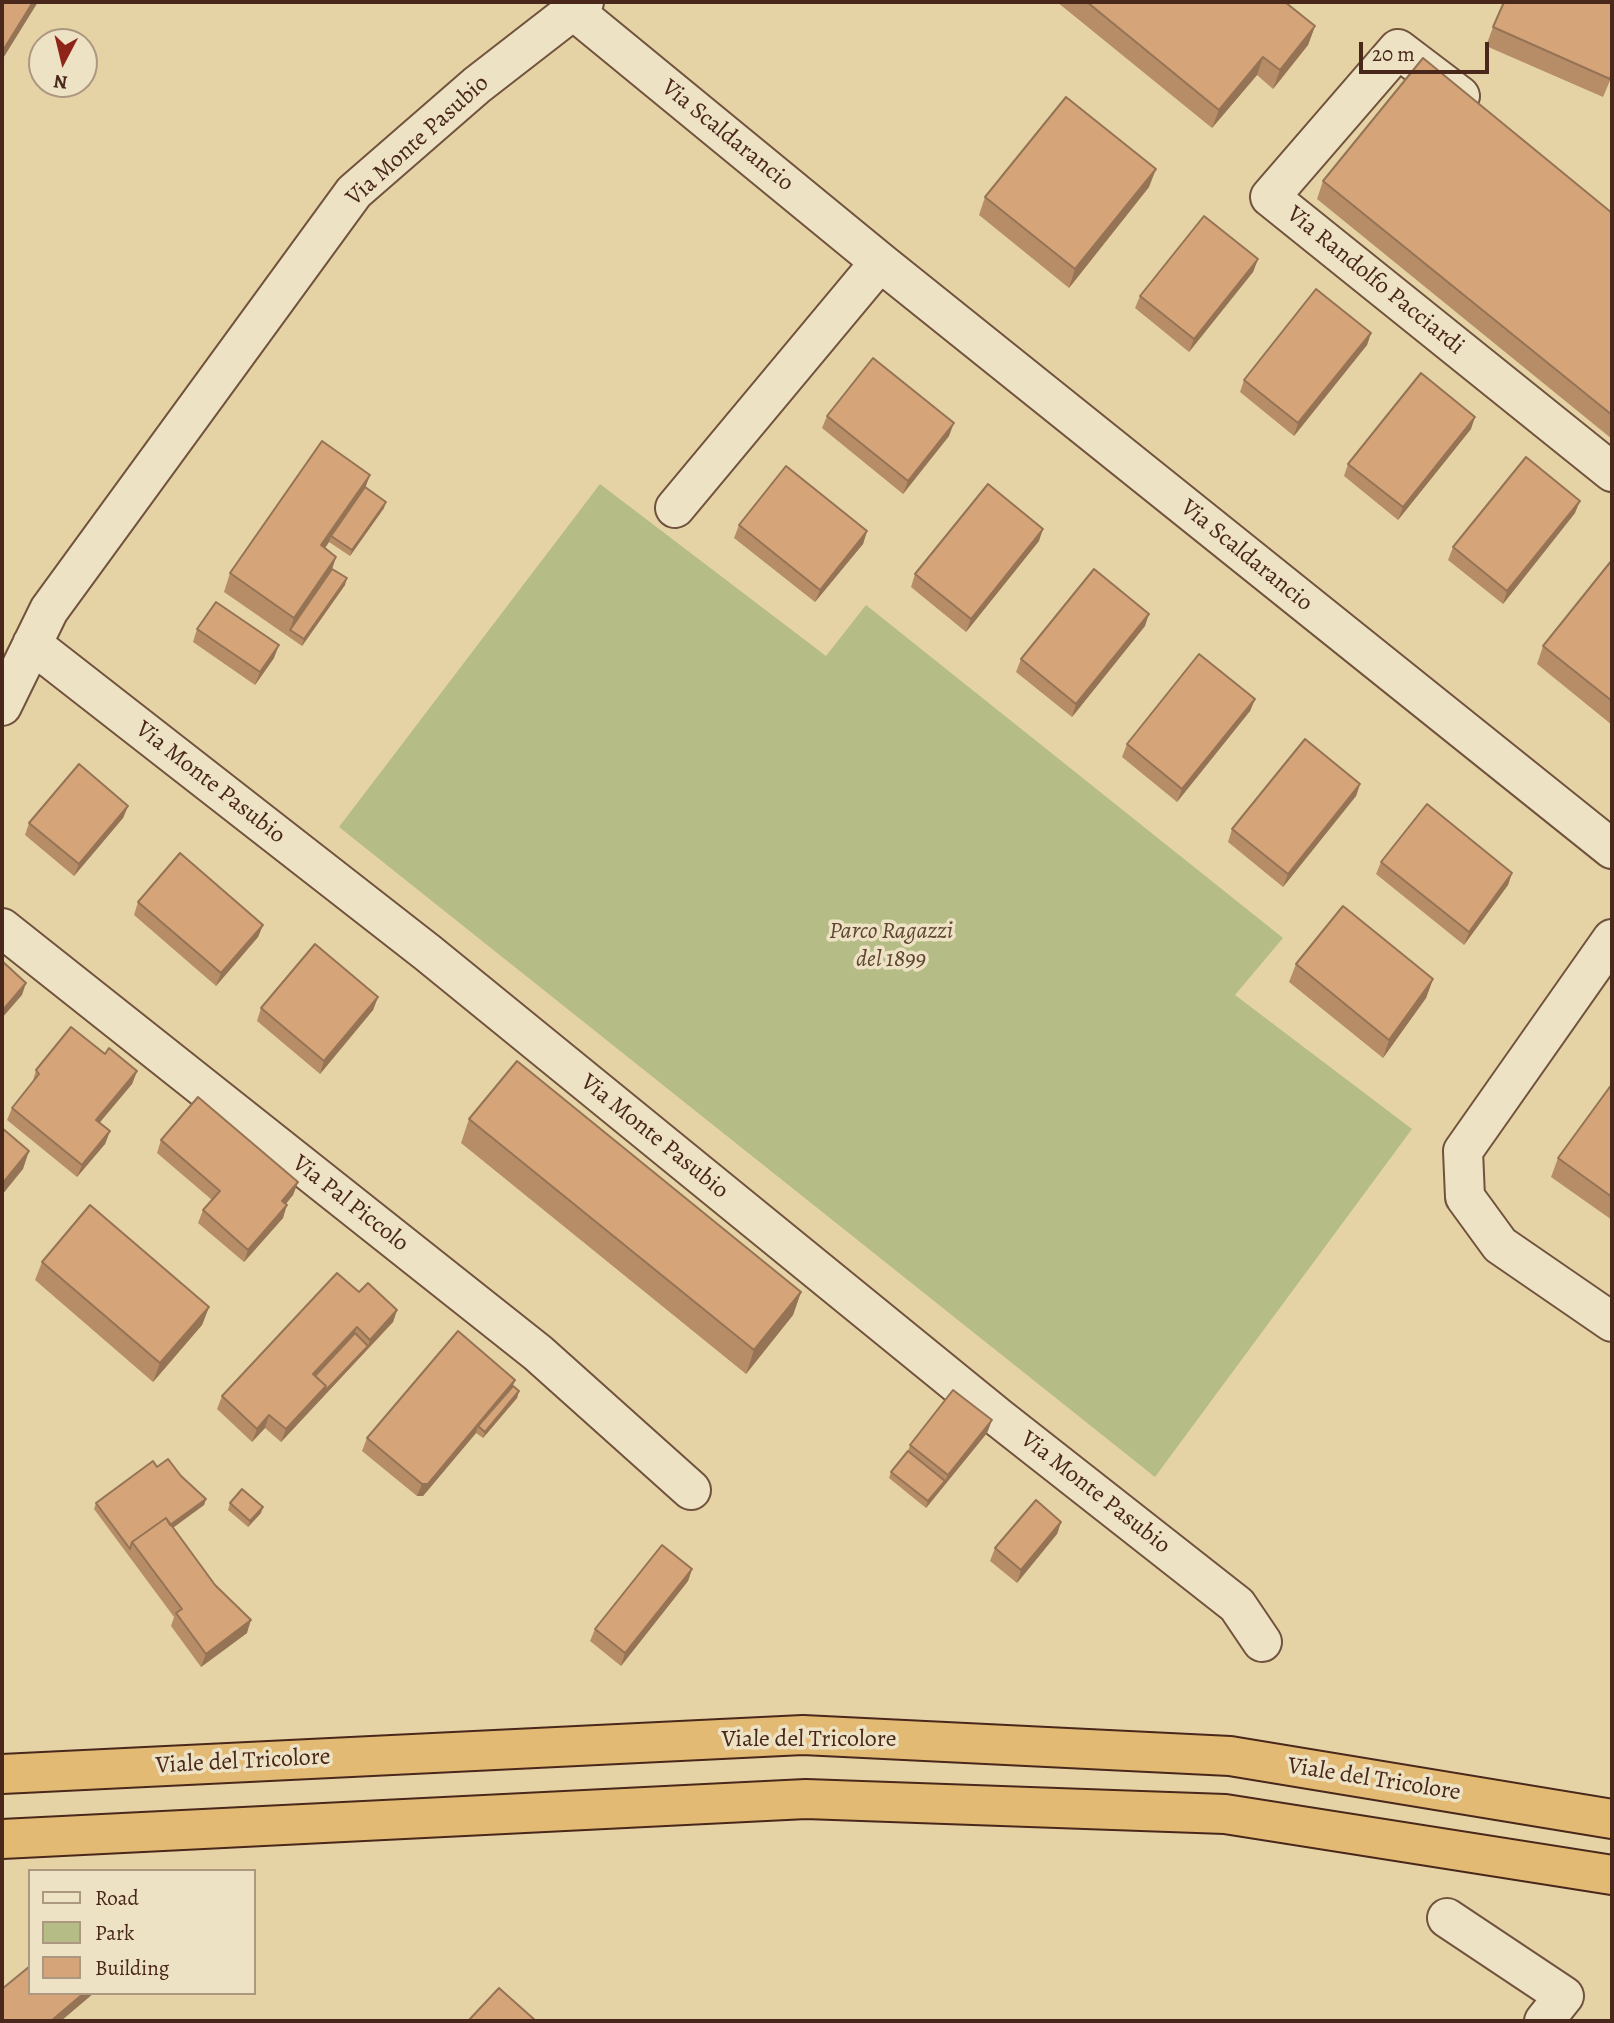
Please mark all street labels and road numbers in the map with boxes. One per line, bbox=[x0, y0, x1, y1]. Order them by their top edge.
street label: Via Monte Pasubio bbox=[341, 69, 495, 213]
street label: Via Scaldarancio bbox=[655, 74, 799, 198]
street label: Via Randolfo Pacciardi bbox=[1280, 200, 1470, 362]
street label: Via Scaldarancio bbox=[1174, 494, 1318, 618]
street label: Via Monte Pasubio bbox=[129, 716, 291, 850]
street label: Via Monte Pasubio bbox=[574, 1068, 734, 1206]
street label: Via Pal Piccolo bbox=[286, 1150, 414, 1258]
street label: Via Monte Pasubio bbox=[1014, 1426, 1176, 1560]
street label: Viale del Tricolore bbox=[722, 1726, 896, 1754]
street label: Viale del Tricolore bbox=[155, 1743, 331, 1781]
street label: Viale del Tricolore bbox=[1285, 1752, 1463, 1808]

